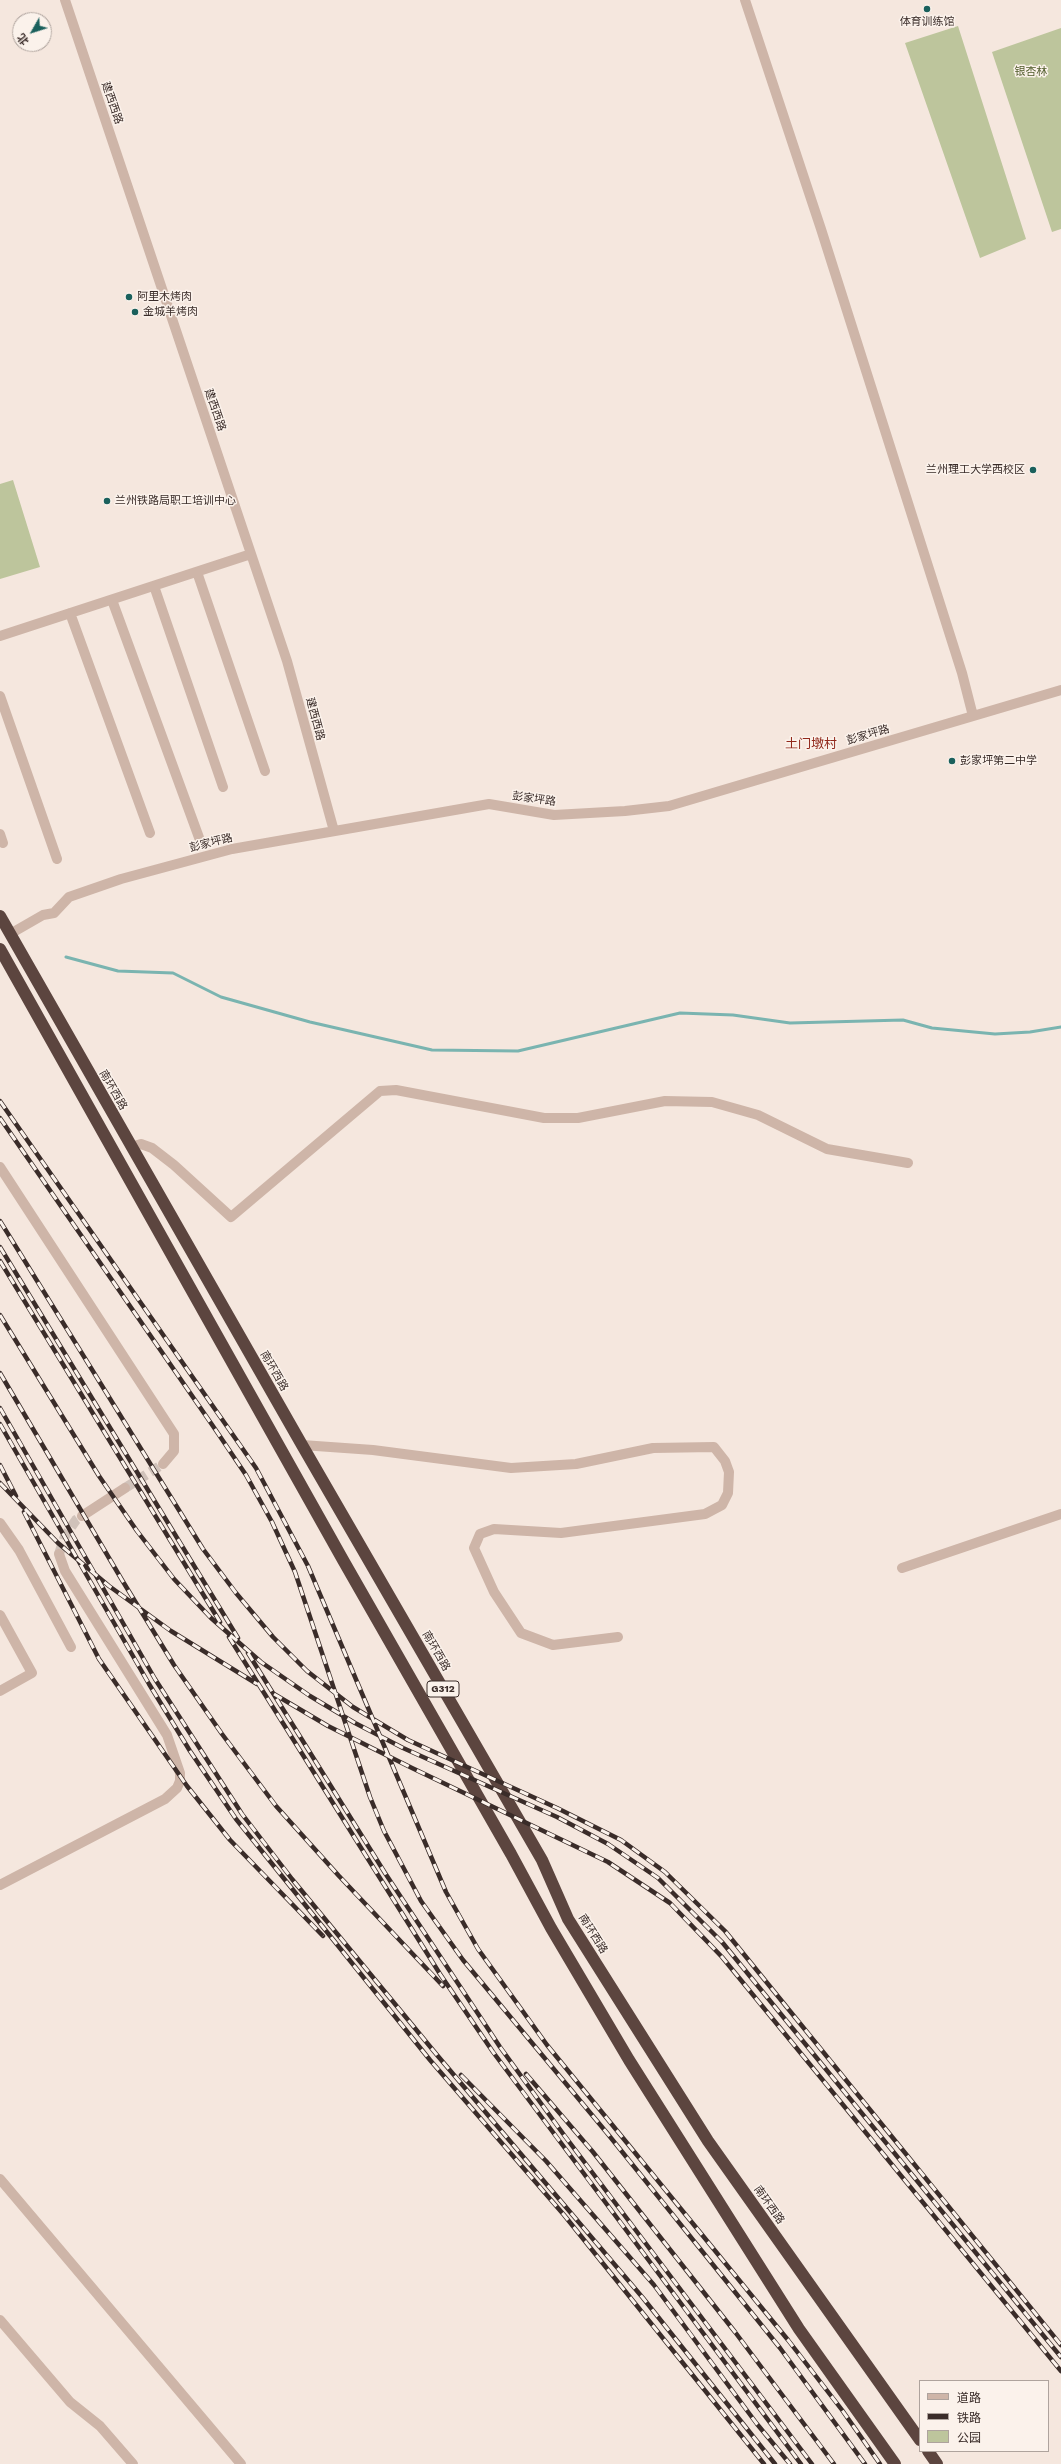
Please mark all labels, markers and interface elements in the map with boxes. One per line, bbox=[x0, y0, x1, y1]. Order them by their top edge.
marker: 体育训练馆 bbox=[922, 4, 932, 14]
north arrow bbox=[12, 12, 52, 52]
place label: 体育训练馆 bbox=[900, 15, 954, 29]
text: 北 bbox=[15, 31, 32, 48]
park label: 银杏林 bbox=[1015, 65, 1047, 79]
street label: 建西西路 bbox=[99, 80, 125, 126]
place label: 阿里木烤肉 bbox=[137, 290, 192, 304]
marker: 阿里木烤肉 bbox=[124, 292, 134, 302]
place label: 金城羊烤肉 bbox=[143, 305, 198, 319]
marker: 金城羊烤肉 bbox=[130, 307, 140, 317]
street label: 建西西路 bbox=[202, 387, 228, 433]
place label: 兰州理工大学西校区 bbox=[926, 463, 1025, 477]
marker: 兰州理工大学西校区 bbox=[1028, 465, 1038, 475]
place label: 兰州铁路局职工培训中心 bbox=[115, 494, 236, 508]
marker: 兰州铁路局职工培训中心 bbox=[102, 496, 112, 506]
street label: 建西西路 bbox=[303, 696, 327, 742]
street label: 彭家坪路 bbox=[845, 723, 891, 747]
district label: 土门墩村 bbox=[785, 736, 837, 752]
place label: 彭家坪第二中学 bbox=[960, 754, 1037, 768]
marker: 彭家坪第二中学 bbox=[947, 756, 957, 766]
street label: 彭家坪路 bbox=[511, 789, 557, 809]
street label: 彭家坪路 bbox=[188, 831, 234, 855]
street label: 南环西路 bbox=[96, 1068, 130, 1112]
street label: 南环西路 bbox=[257, 1349, 291, 1393]
street label: 南环西路 bbox=[419, 1629, 453, 1673]
road number: G312 bbox=[427, 1681, 459, 1697]
street label: 南环西路 bbox=[576, 1912, 610, 1956]
street label: 南环西路 bbox=[751, 2183, 787, 2227]
legend bbox=[919, 2380, 1049, 2452]
text: 道路 bbox=[957, 2391, 981, 2405]
text: 铁路 bbox=[957, 2411, 981, 2425]
text: 公园 bbox=[957, 2431, 981, 2445]

